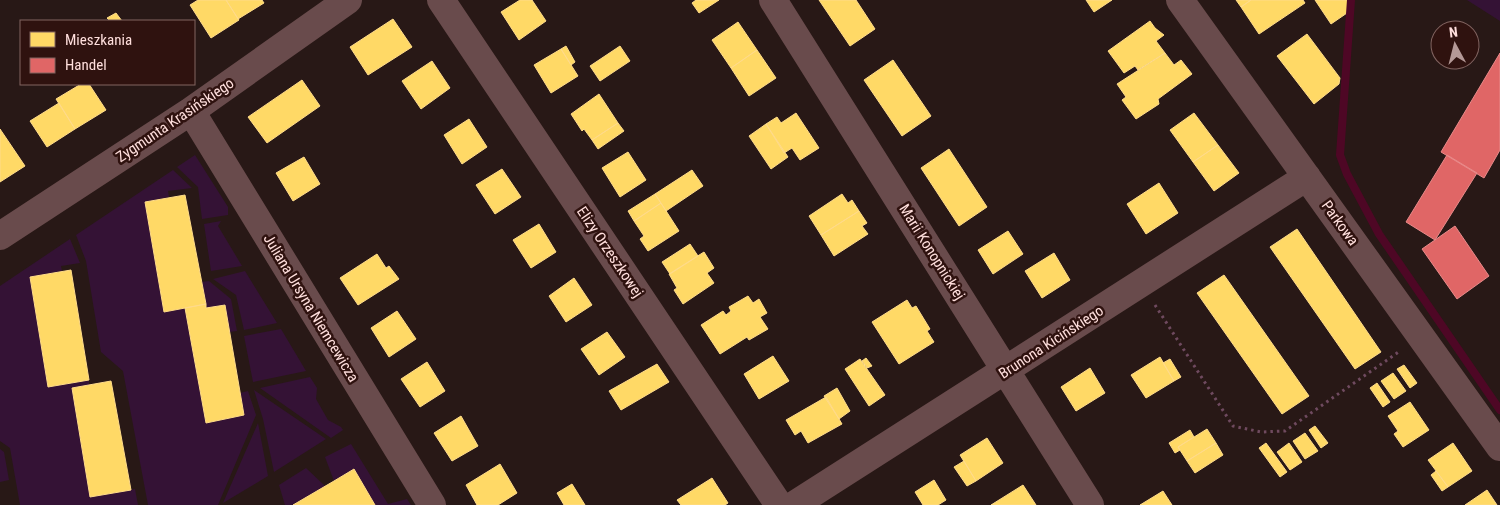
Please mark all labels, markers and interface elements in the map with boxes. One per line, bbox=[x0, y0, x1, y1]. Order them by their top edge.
legend bbox=[20, 20, 195, 85]
north arrow bbox=[1430, 20, 1480, 70]
text: N bbox=[1448, 24, 1459, 41]
text: Mieszkania bbox=[65, 31, 132, 49]
text: Handel bbox=[65, 56, 107, 74]
street label: Zygmunta Krasińskiego bbox=[113, 74, 237, 166]
street label: Parkowa bbox=[1318, 197, 1362, 249]
street label: Marii Konopnickiej bbox=[895, 201, 969, 303]
street label: Elizy Orzeszkowej bbox=[573, 203, 647, 301]
street label: Juliana Ursyna Niemcewicza bbox=[260, 231, 362, 385]
street label: Brunona Kicińskiego bbox=[995, 302, 1107, 382]

